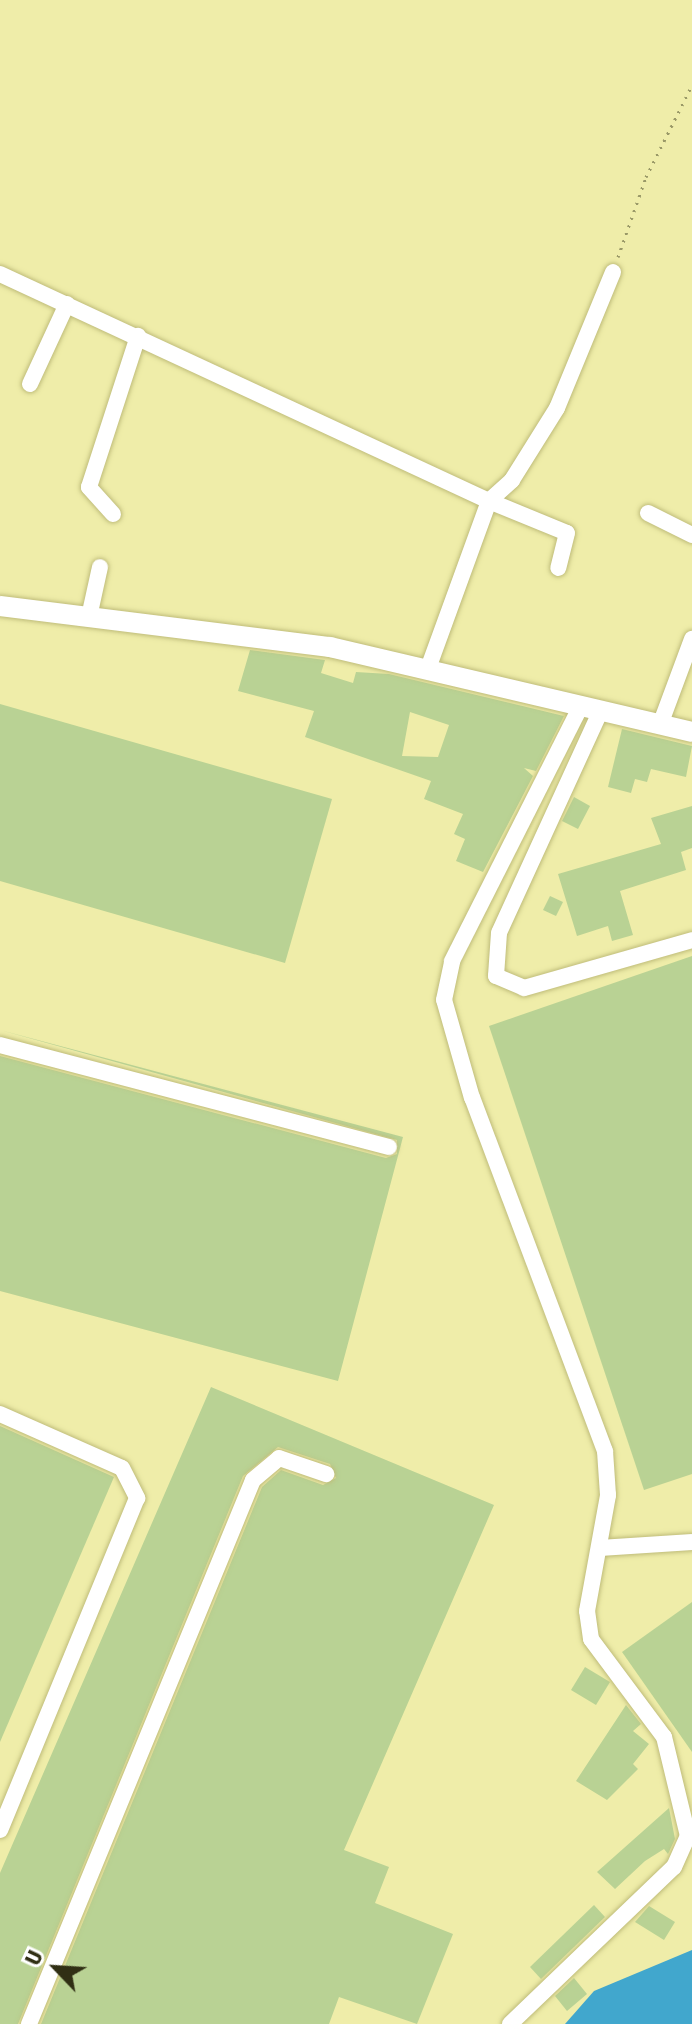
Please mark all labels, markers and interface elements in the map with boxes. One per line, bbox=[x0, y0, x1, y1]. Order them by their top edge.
north arrow bbox=[16, 1928, 96, 2008]
text: U bbox=[19, 1946, 49, 1969]

